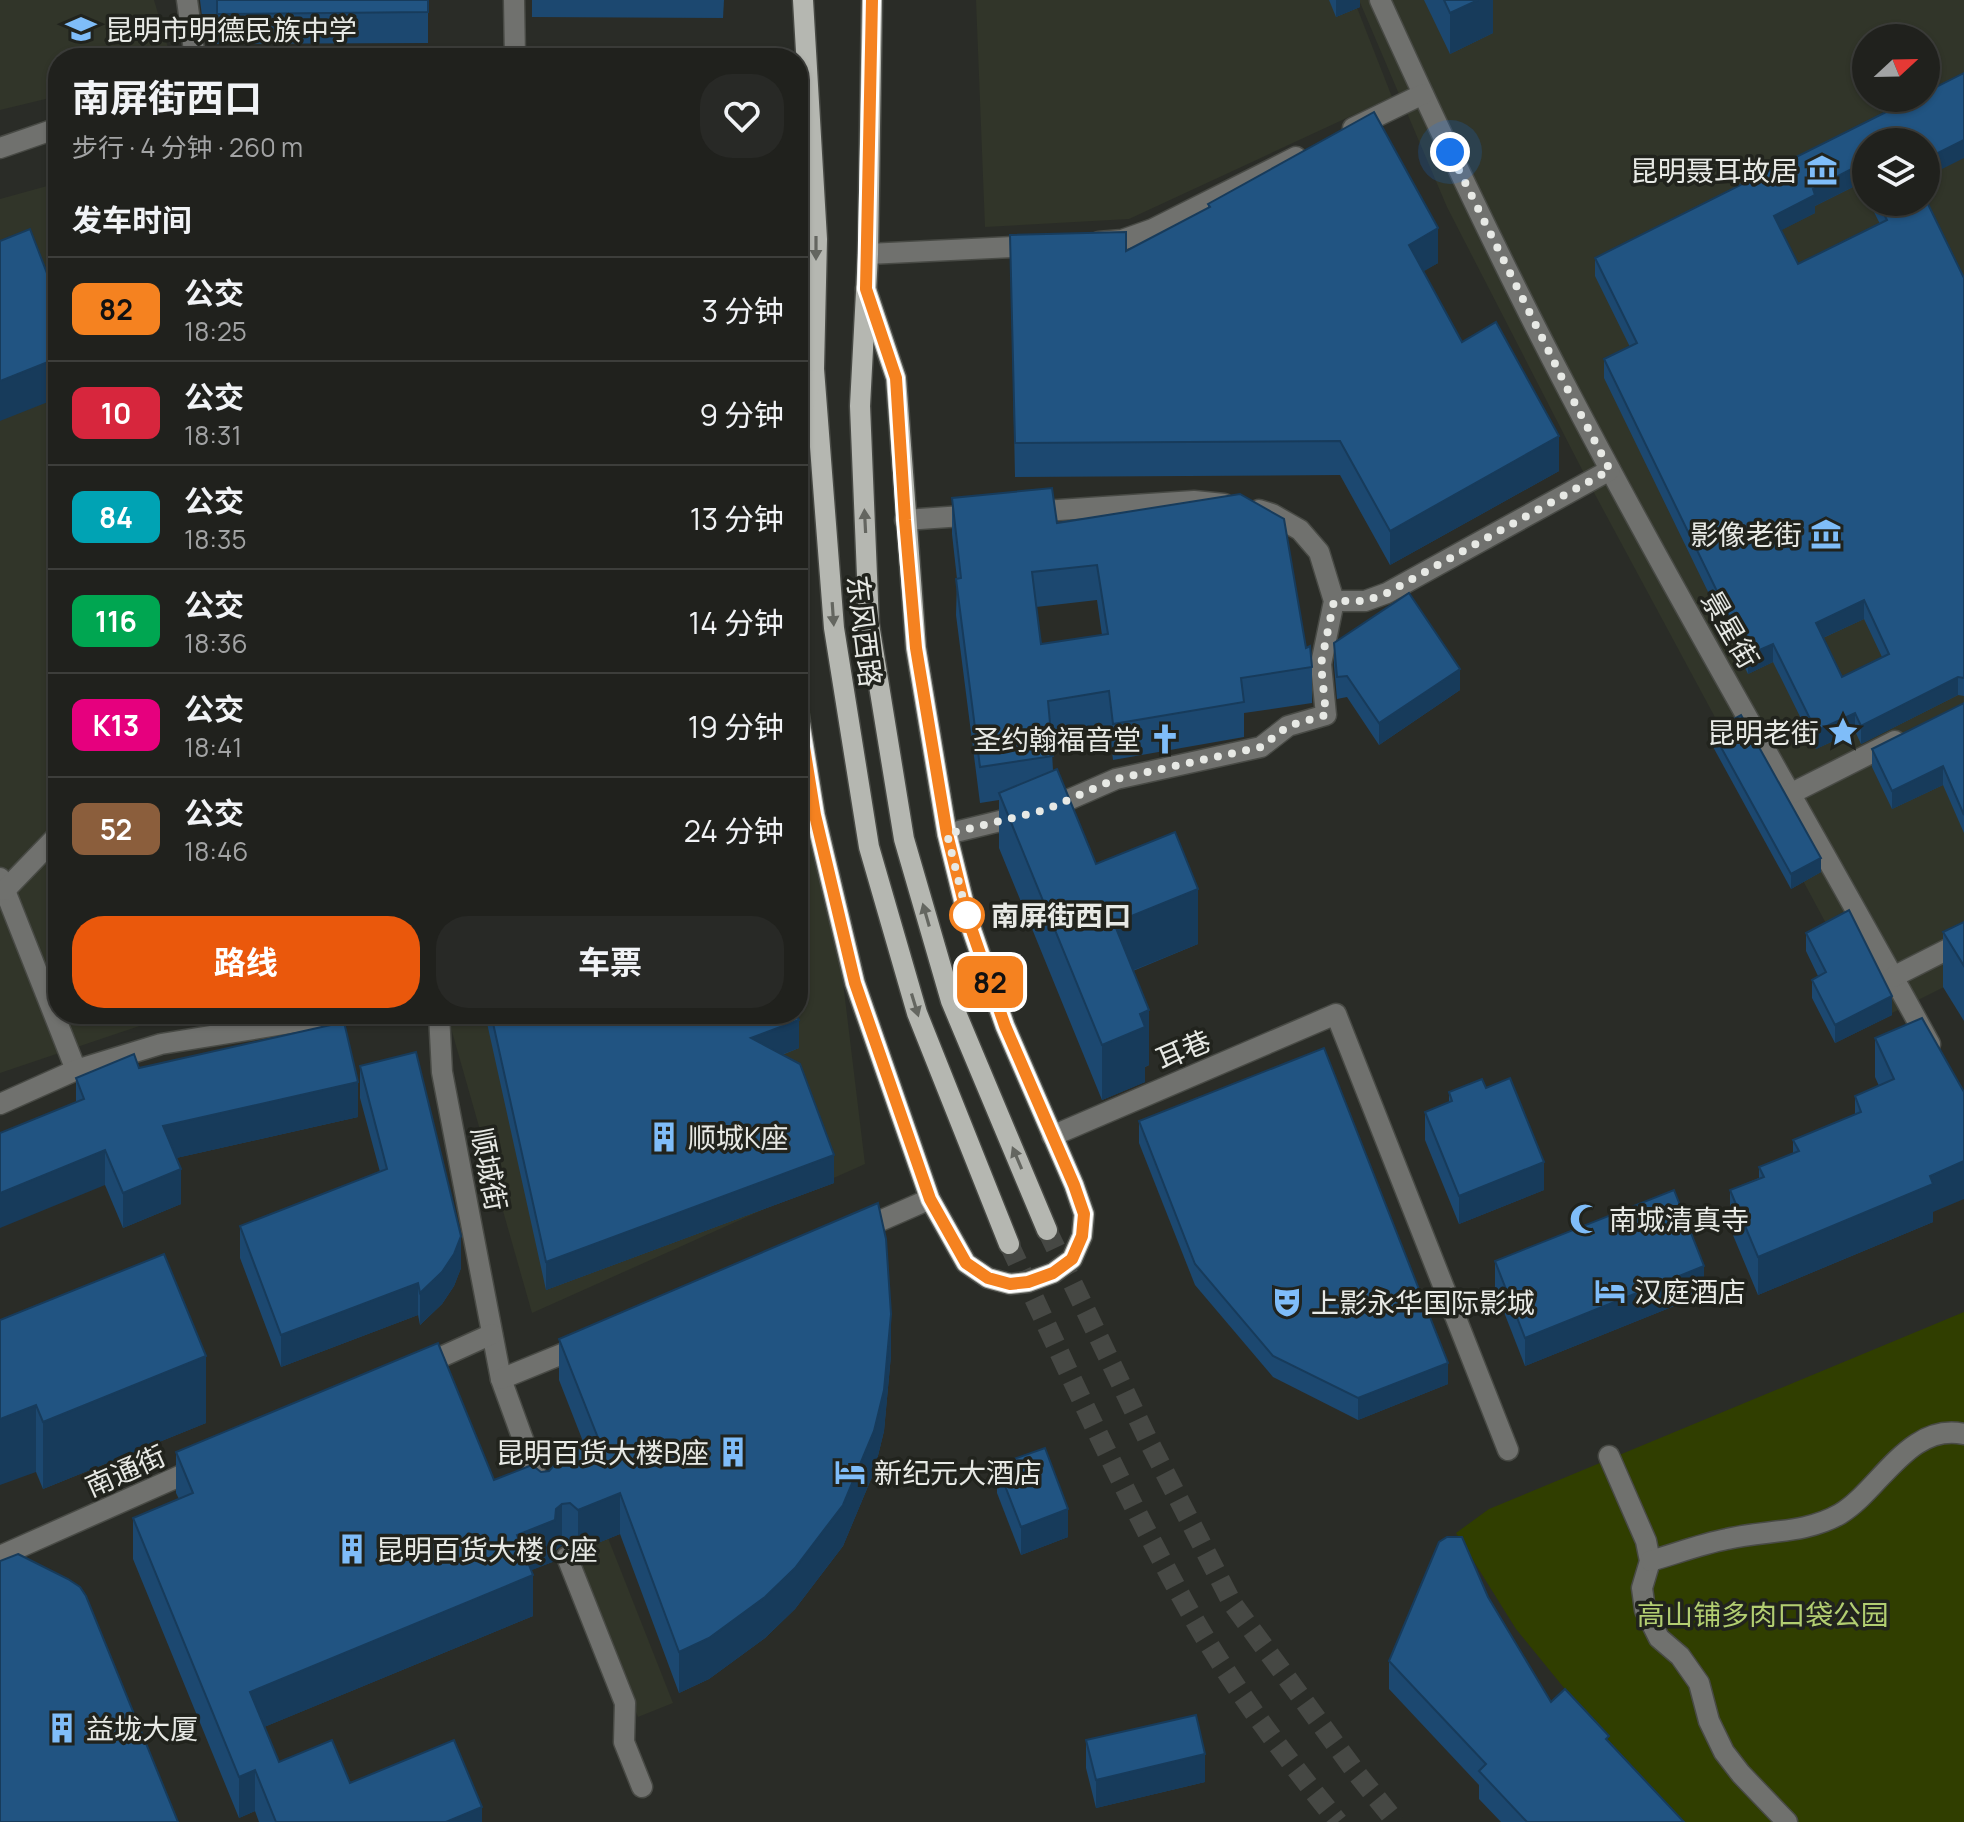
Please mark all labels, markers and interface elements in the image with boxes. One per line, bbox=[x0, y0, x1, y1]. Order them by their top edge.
place label: 昆明市明德民族中学 bbox=[105, 10, 357, 48]
school or university icon: 昆明市明德民族中学 bbox=[64, 12, 98, 46]
north arrow bbox=[1852, 24, 1940, 112]
map controls bbox=[1852, 24, 1940, 216]
text: 南屏街西口 bbox=[72, 71, 262, 123]
button: heart bbox=[700, 74, 784, 158]
button: layers bbox=[1852, 128, 1940, 216]
text: 步行 · 4 分钟 · 260 m bbox=[72, 129, 303, 165]
your location bbox=[1430, 132, 1470, 172]
place label: 昆明聂耳故居 bbox=[1630, 151, 1798, 189]
museum icon: 昆明聂耳故居 bbox=[1805, 153, 1839, 187]
text: 发车时间 bbox=[72, 199, 192, 240]
one-way arrow bbox=[810, 236, 822, 261]
text: 公交 bbox=[184, 272, 244, 313]
text: 82 bbox=[99, 290, 133, 328]
text: 3 分钟 bbox=[701, 290, 784, 331]
text: 18:25 bbox=[184, 313, 247, 349]
text: 公交 bbox=[184, 376, 244, 417]
text: 10 bbox=[101, 394, 131, 432]
text: 9 分钟 bbox=[699, 394, 784, 435]
text: 18:31 bbox=[184, 417, 242, 453]
text: 公交 bbox=[184, 480, 244, 521]
text: 84 bbox=[99, 498, 133, 536]
text: 13 分钟 bbox=[690, 498, 784, 539]
one-way arrow bbox=[858, 508, 871, 533]
place label: 影像老街 bbox=[1690, 515, 1802, 553]
museum icon: 影像老街 bbox=[1809, 517, 1843, 551]
text: 18:35 bbox=[184, 521, 246, 557]
street label: 东风西路 bbox=[839, 573, 891, 689]
street label: 景星街 bbox=[1694, 583, 1768, 675]
text: 公交 bbox=[184, 584, 244, 625]
text: 116 bbox=[95, 602, 137, 640]
text: 14 分钟 bbox=[689, 602, 784, 643]
one-way arrow bbox=[827, 602, 840, 627]
text: 18:36 bbox=[184, 625, 248, 661]
text: 公交 bbox=[184, 688, 244, 729]
text: K13 bbox=[93, 706, 139, 744]
text: 19 分钟 bbox=[688, 706, 784, 747]
place label: 昆明老街 bbox=[1707, 713, 1819, 751]
place icon: 昆明老街 bbox=[1826, 715, 1860, 749]
place label: 圣约翰福音堂 bbox=[973, 720, 1141, 758]
church icon: 圣约翰福音堂 bbox=[1148, 722, 1182, 756]
text: 18:41 bbox=[184, 729, 242, 765]
text: 公交 bbox=[184, 792, 244, 833]
text: 52 bbox=[100, 810, 132, 848]
text: 24 分钟 bbox=[684, 810, 784, 851]
text: 18:46 bbox=[184, 833, 248, 869]
place label: 南屏街西口 bbox=[991, 896, 1131, 934]
marker: 南屏街西口 bbox=[950, 898, 984, 932]
one-way arrow bbox=[919, 902, 932, 926]
button: 路线 bbox=[72, 916, 420, 1008]
button: 车票 bbox=[436, 916, 784, 1008]
line badge: 82 bbox=[954, 956, 1026, 1008]
text: 82 bbox=[973, 963, 1007, 1001]
one-way arrow bbox=[909, 993, 922, 1017]
street label: 耳巷 bbox=[1150, 1021, 1216, 1077]
place label: 顺城K座 bbox=[688, 1118, 789, 1156]
building icon: 顺城K座 bbox=[647, 1120, 681, 1154]
street label: 顺城街 bbox=[463, 1124, 517, 1214]
one-way arrow bbox=[1010, 1146, 1023, 1170]
place label: 南城清真寺 bbox=[1609, 1200, 1749, 1238]
mosque icon: 南城清真寺 bbox=[1568, 1202, 1602, 1236]
place label: 汉庭酒店 bbox=[1634, 1272, 1746, 1310]
hotel icon: 汉庭酒店 bbox=[1593, 1274, 1627, 1308]
place label: 上影永华国际影城 bbox=[1311, 1283, 1535, 1321]
theatre icon: 上影永华国际影城 bbox=[1270, 1285, 1304, 1319]
place label: 昆明百货大楼B座 bbox=[496, 1433, 709, 1471]
building icon: 昆明百货大楼B座 bbox=[716, 1435, 750, 1469]
street label: 南通街 bbox=[79, 1436, 171, 1504]
place label: 新纪元大酒店 bbox=[874, 1453, 1042, 1491]
hotel icon: 新纪元大酒店 bbox=[833, 1455, 867, 1489]
place label: 昆明百货大楼 C座 bbox=[376, 1530, 598, 1568]
building icon: 昆明百货大楼 C座 bbox=[335, 1532, 369, 1566]
park label: 高山铺多肉口袋公园 bbox=[1637, 1595, 1889, 1633]
place label: 益垅大厦 bbox=[86, 1709, 198, 1747]
building icon: 益垅大厦 bbox=[45, 1711, 79, 1745]

